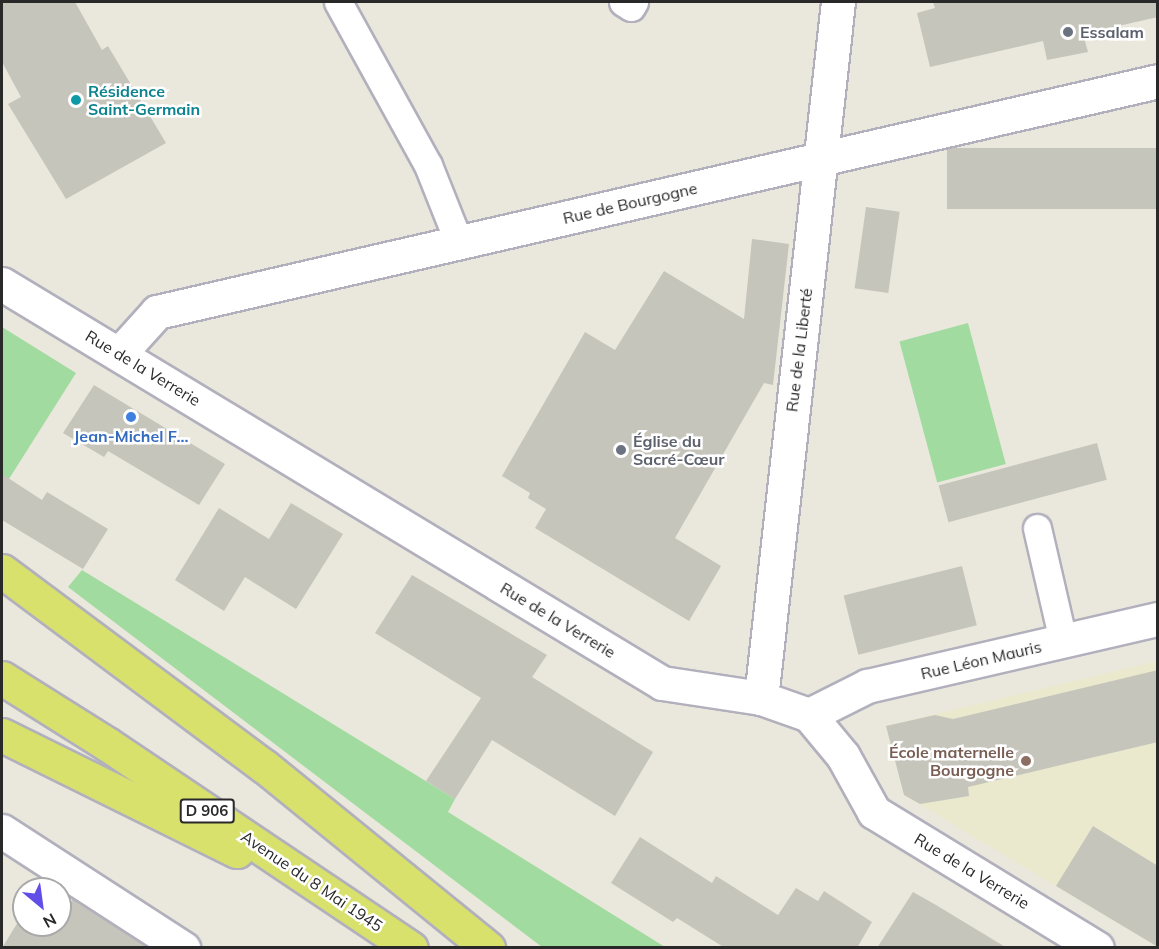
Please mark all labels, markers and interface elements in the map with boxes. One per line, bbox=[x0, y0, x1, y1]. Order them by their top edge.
place label: Essalam bbox=[1080, 22, 1144, 42]
marker: Essalam bbox=[1061, 25, 1075, 39]
place label: Résidence Saint-Germain bbox=[88, 81, 200, 119]
marker: Résidence Saint-Germain bbox=[69, 93, 83, 107]
street label: Rue de Bourgogne bbox=[561, 178, 699, 228]
street label: Rue de la Liberté bbox=[782, 287, 816, 413]
street label: Rue de la Verrerie bbox=[82, 326, 204, 410]
marker: Jean-Michel F... bbox=[124, 410, 138, 424]
place label: Jean-Michel F... bbox=[74, 426, 188, 446]
place label: Église du Sacré-Cœur bbox=[633, 431, 725, 469]
marker: Église du Sacré-Cœur bbox=[614, 443, 628, 457]
street label: Rue de la Verrerie bbox=[497, 578, 619, 662]
street label: Rue Léon Mauris bbox=[919, 637, 1043, 683]
place label: École maternelle Bourgogne bbox=[889, 742, 1014, 780]
marker: École maternelle Bourgogne bbox=[1019, 754, 1033, 768]
road number: D 906 bbox=[178, 799, 236, 823]
street label: Avenue du 8 Mai 1945 bbox=[238, 827, 386, 935]
street label: Rue de la Verrerie bbox=[911, 829, 1033, 913]
north arrow bbox=[12, 877, 72, 937]
text: N bbox=[40, 909, 60, 933]

